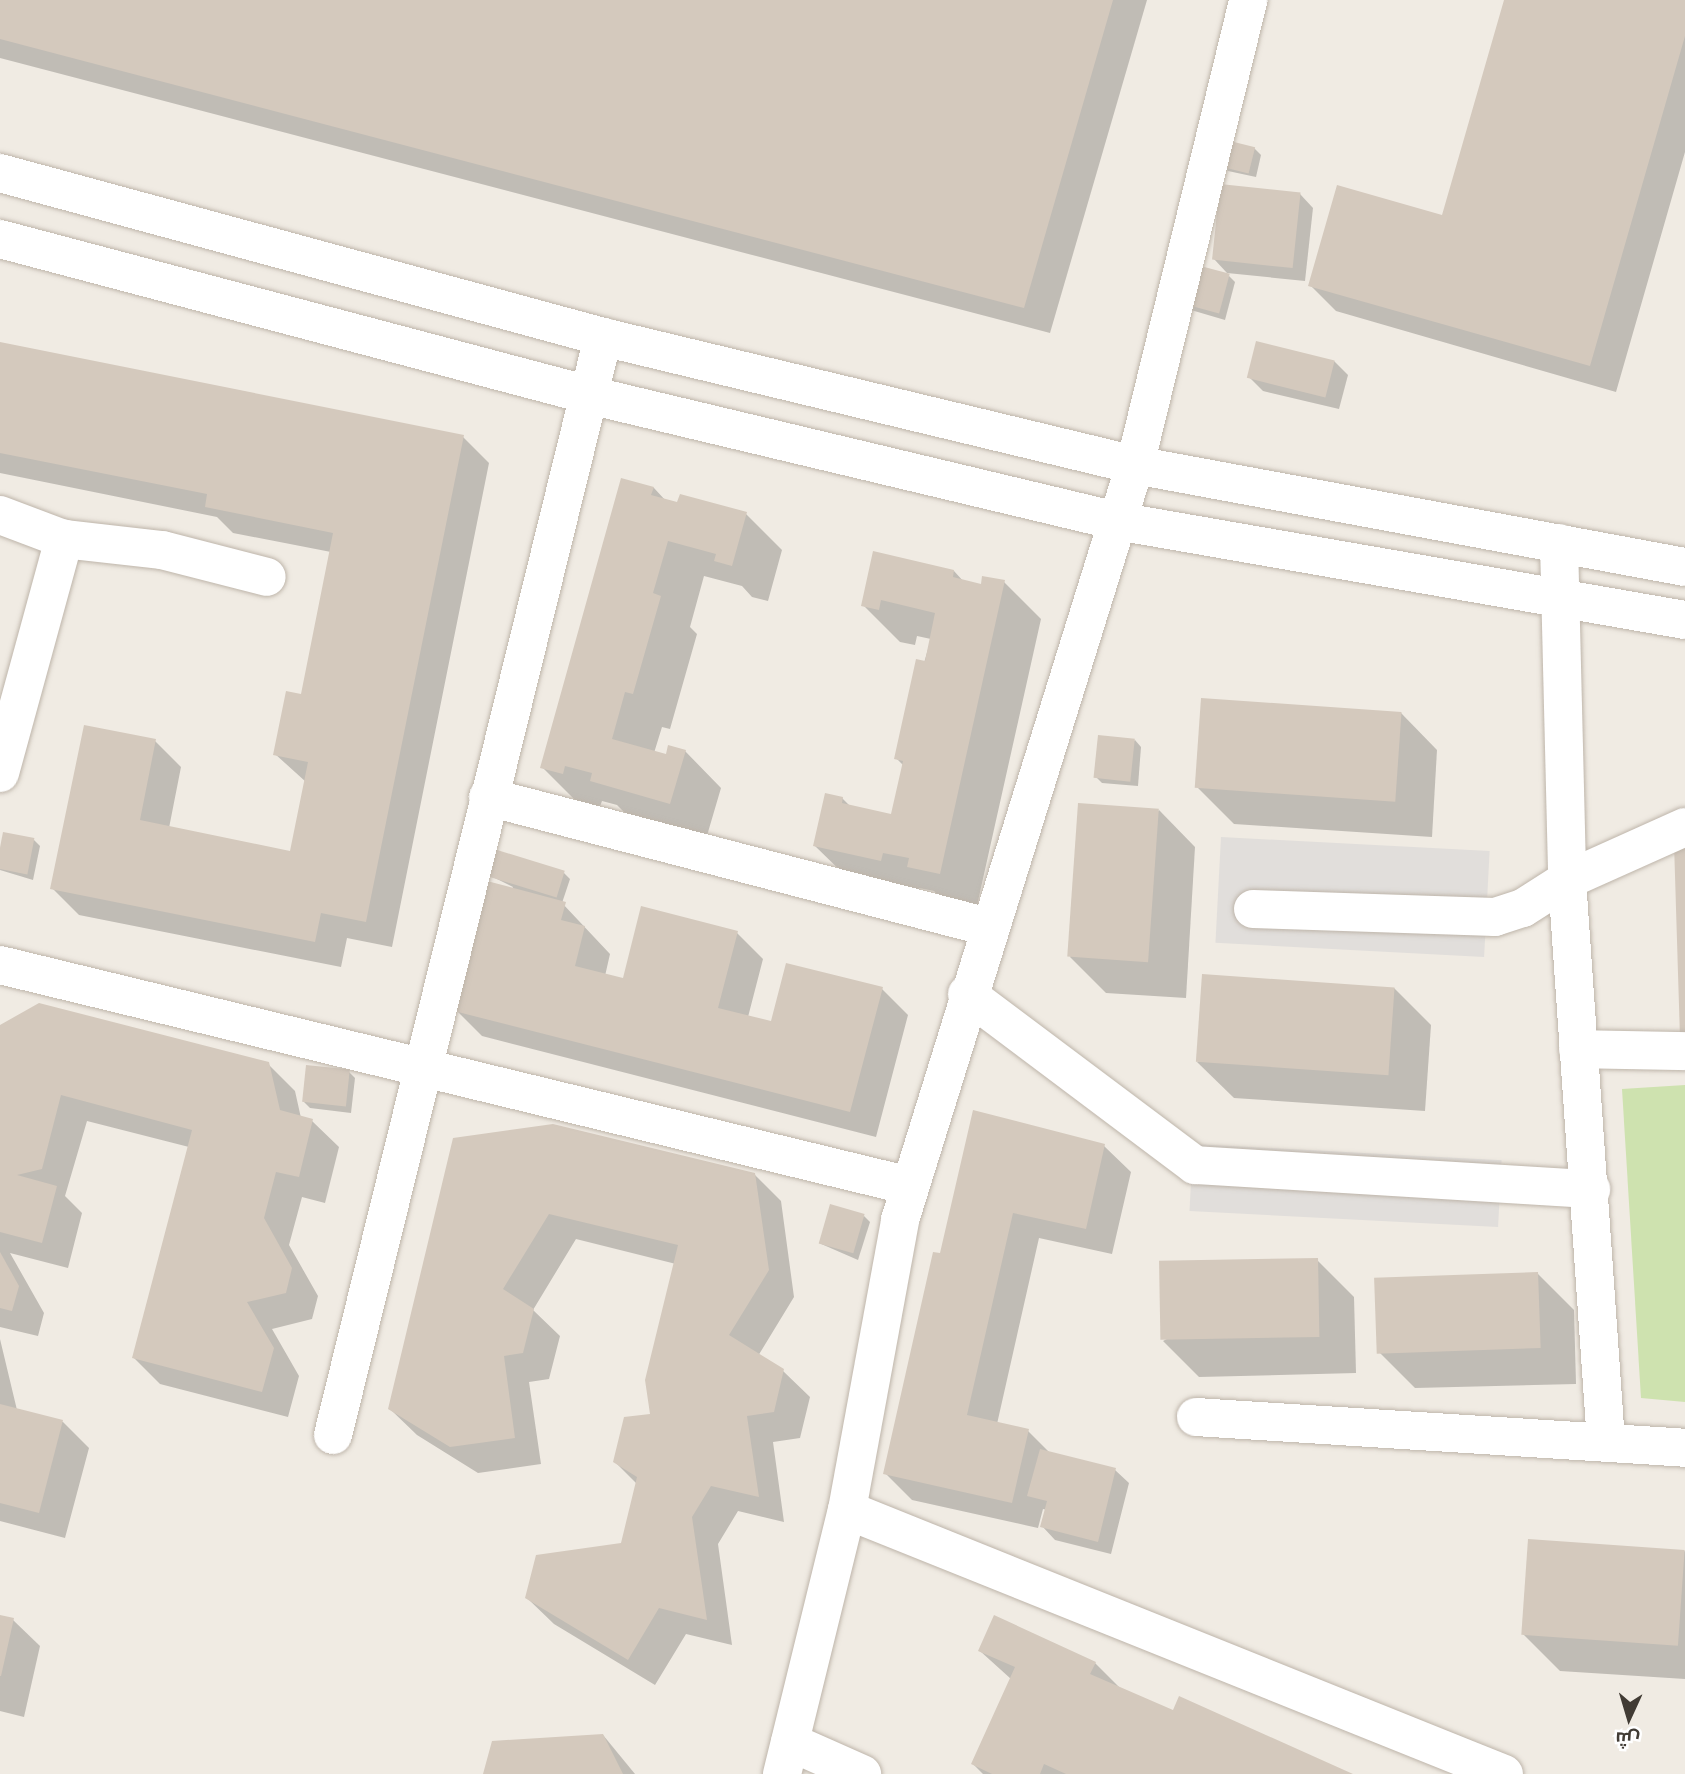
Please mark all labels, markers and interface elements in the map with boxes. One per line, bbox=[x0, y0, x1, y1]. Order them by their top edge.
north arrow bbox=[1594, 1683, 1664, 1753]
text: ش bbox=[1615, 1727, 1640, 1752]

